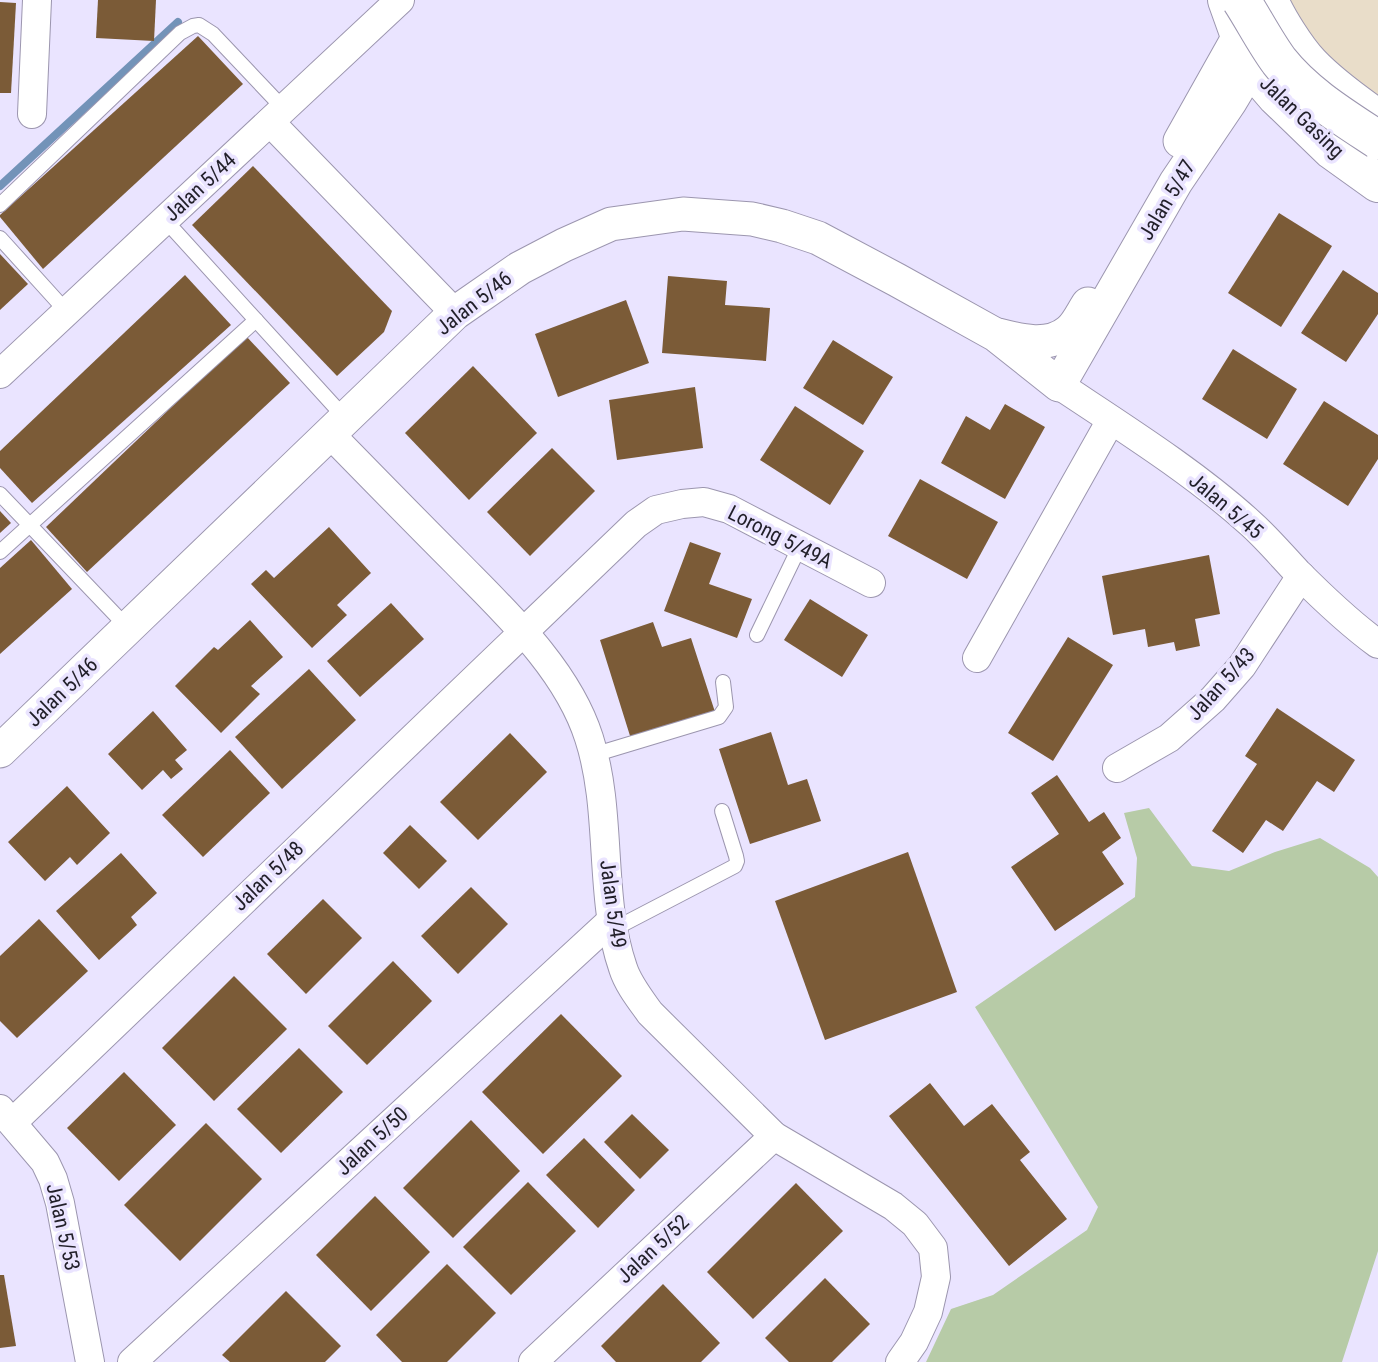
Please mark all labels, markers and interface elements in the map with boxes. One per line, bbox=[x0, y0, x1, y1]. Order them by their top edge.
street label: Jalan Gasing bbox=[1255, 71, 1349, 163]
street label: Jalan 5/44 bbox=[159, 148, 241, 226]
street label: Jalan 5/47 bbox=[1134, 156, 1200, 244]
street label: Jalan 5/46 bbox=[432, 266, 516, 340]
street label: Jalan 5/45 bbox=[1184, 468, 1268, 544]
street label: Lorong 5/49A bbox=[724, 501, 836, 573]
street label: Jalan 5/43 bbox=[1182, 643, 1260, 725]
street label: Jalan 5/46 bbox=[22, 652, 102, 732]
street label: Jalan 5/48 bbox=[228, 836, 308, 916]
street label: Jalan 5/49 bbox=[595, 858, 631, 950]
street label: Jalan 5/50 bbox=[331, 1102, 413, 1180]
street label: Jalan 5/53 bbox=[41, 1181, 85, 1273]
street label: Jalan 5/52 bbox=[612, 1210, 694, 1288]

